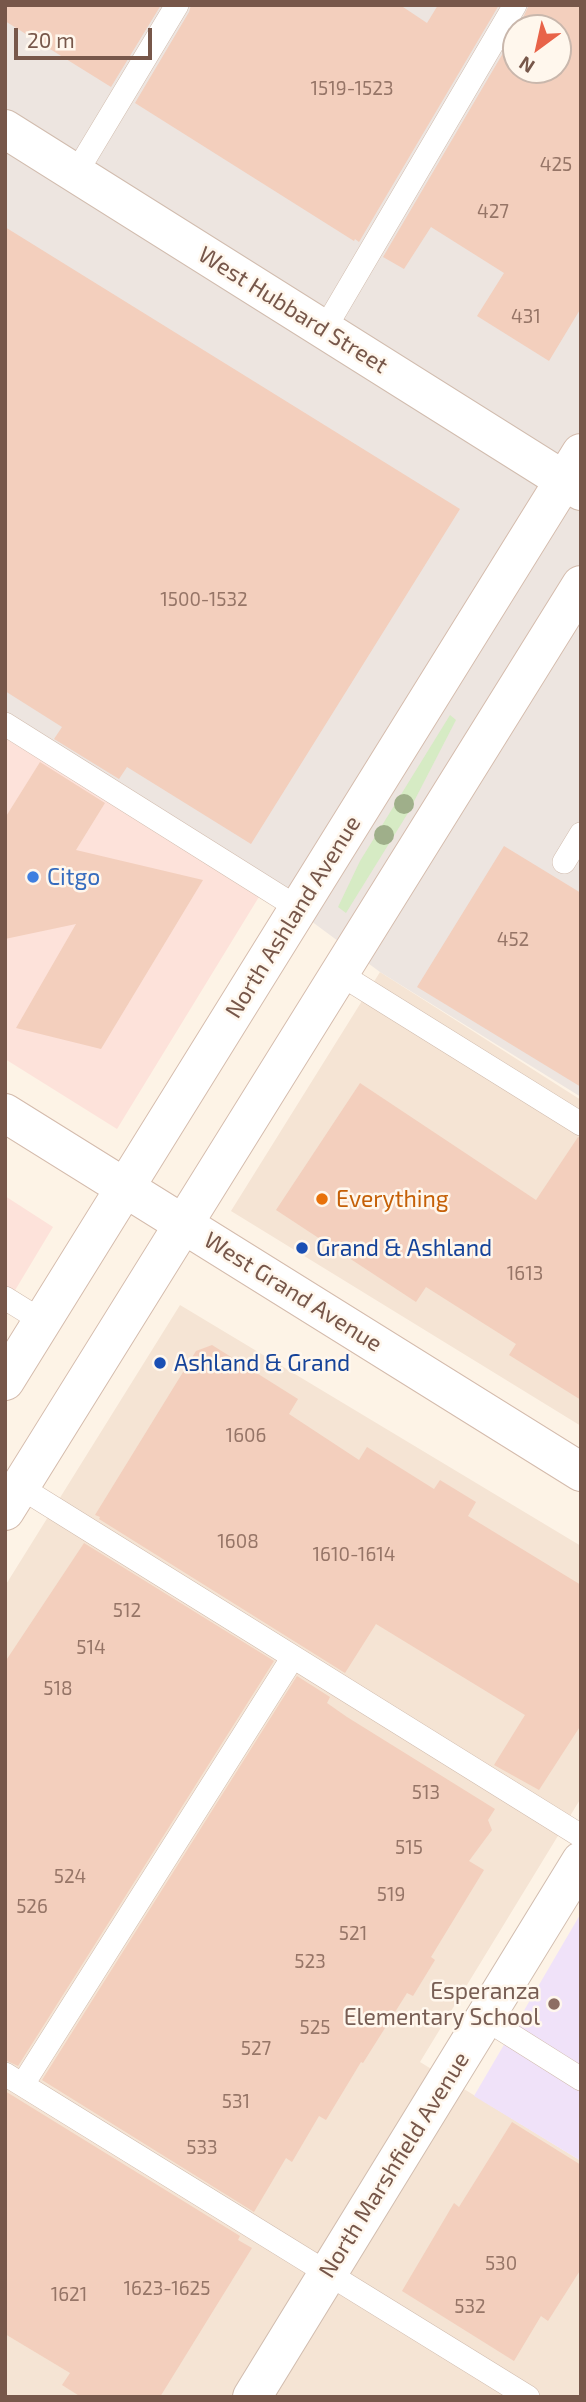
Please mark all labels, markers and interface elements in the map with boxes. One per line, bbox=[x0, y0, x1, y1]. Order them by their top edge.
scale bar bbox=[18, 14, 156, 58]
north arrow bbox=[502, 14, 572, 84]
text: 20 m bbox=[27, 27, 75, 52]
text: N bbox=[514, 52, 538, 79]
house number: 1519-1523 bbox=[310, 78, 394, 100]
house number: 425 bbox=[540, 154, 572, 176]
house number: 427 bbox=[477, 201, 509, 223]
street label: West Hubbard Street bbox=[193, 241, 393, 379]
house number: 431 bbox=[511, 306, 541, 328]
house number: 1500-1532 bbox=[160, 589, 248, 611]
street label: North Ashland Avenue bbox=[219, 811, 367, 1023]
place label: Citgo bbox=[47, 863, 100, 891]
marker: Citgo bbox=[25, 869, 41, 885]
house number: 452 bbox=[497, 929, 529, 951]
place label: Everything bbox=[336, 1185, 449, 1213]
marker: Everything bbox=[314, 1191, 330, 1207]
street label: West Grand Avenue bbox=[199, 1226, 387, 1358]
place label: Grand & Ashland bbox=[316, 1234, 492, 1262]
marker: Grand & Ashland bbox=[294, 1240, 310, 1256]
house number: 1613 bbox=[507, 1263, 543, 1285]
place label: Ashland & Grand bbox=[174, 1349, 350, 1377]
marker: Ashland & Grand bbox=[152, 1355, 168, 1371]
house number: 1606 bbox=[226, 1425, 266, 1447]
house number: 1608 bbox=[217, 1531, 259, 1553]
house number: 1610-1614 bbox=[312, 1544, 396, 1566]
house number: 512 bbox=[113, 1600, 141, 1622]
house number: 514 bbox=[76, 1637, 106, 1659]
house number: 518 bbox=[43, 1678, 73, 1700]
house number: 513 bbox=[412, 1782, 440, 1804]
house number: 515 bbox=[395, 1837, 423, 1859]
house number: 524 bbox=[54, 1866, 86, 1888]
house number: 519 bbox=[377, 1884, 405, 1906]
house number: 526 bbox=[16, 1896, 48, 1918]
house number: 521 bbox=[339, 1923, 367, 1945]
house number: 523 bbox=[294, 1951, 326, 1973]
place label: Esperanza Elementary School bbox=[344, 1977, 540, 2031]
marker: Esperanza Elementary School bbox=[546, 1996, 562, 2012]
house number: 525 bbox=[299, 2017, 331, 2039]
house number: 527 bbox=[241, 2038, 271, 2060]
street label: North Marshfield Avenue bbox=[313, 2047, 475, 2283]
house number: 531 bbox=[222, 2091, 250, 2113]
house number: 533 bbox=[186, 2137, 218, 2159]
house number: 530 bbox=[485, 2253, 517, 2275]
house number: 1623-1625 bbox=[124, 2278, 210, 2300]
house number: 1621 bbox=[51, 2284, 87, 2306]
house number: 532 bbox=[454, 2296, 486, 2318]

